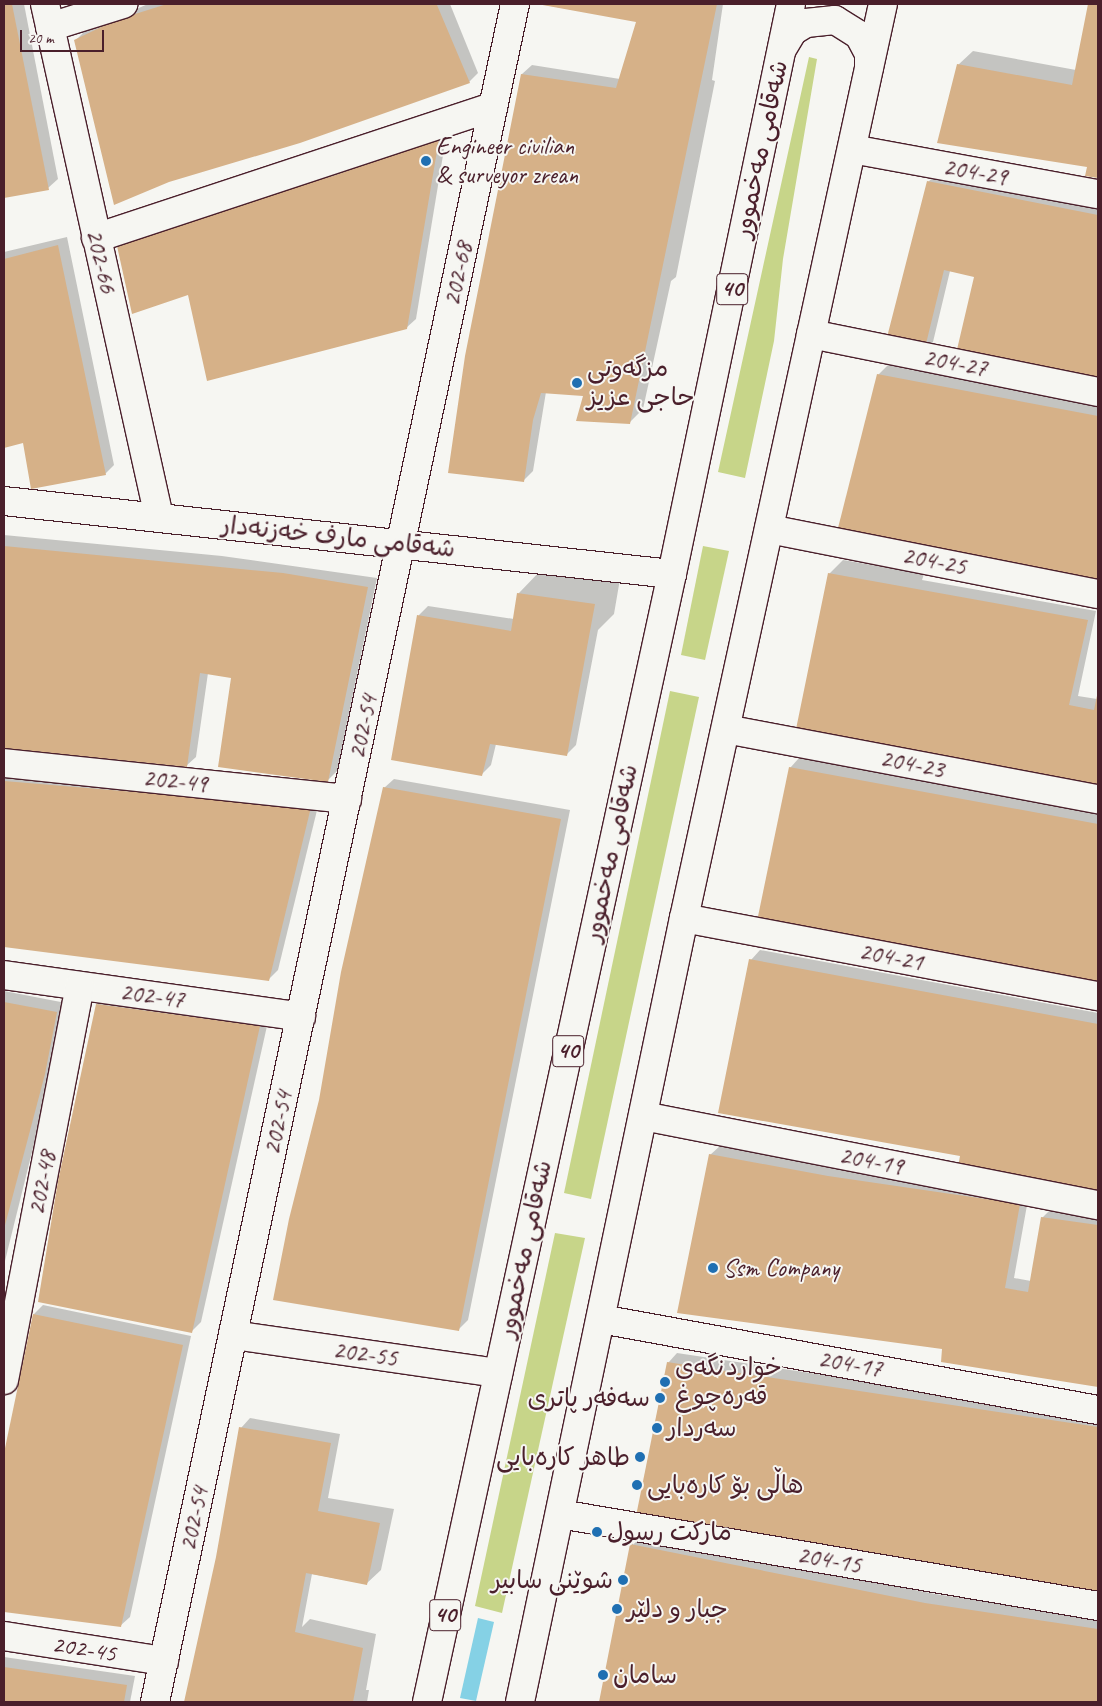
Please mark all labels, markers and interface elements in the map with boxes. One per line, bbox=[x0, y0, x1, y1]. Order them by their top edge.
scale bar bbox=[22, 20, 106, 52]
text: 20 m bbox=[28, 29, 54, 48]
street label: شەقامی مەخموور bbox=[728, 58, 794, 240]
place label: Engineer civilian & surveyor zrean bbox=[436, 132, 578, 191]
street label: 204-29 bbox=[941, 152, 1009, 192]
marker: Engineer civilian & surveyor zrean bbox=[420, 155, 432, 167]
street label: 202-66 bbox=[79, 226, 123, 296]
street label: 202-68 bbox=[437, 239, 479, 309]
road number: 40 bbox=[716, 268, 748, 310]
street label: 204-27 bbox=[921, 342, 989, 384]
place label: مزگەوتی حاجی عزیز bbox=[587, 354, 695, 413]
marker: مزگەوتی حاجی عزیز bbox=[571, 377, 583, 389]
street label: شەقامی مارف خەزنەدار bbox=[219, 510, 457, 564]
street label: 204-25 bbox=[900, 540, 968, 582]
street label: 202-54 bbox=[342, 692, 384, 762]
street label: 204-23 bbox=[878, 743, 946, 785]
street label: شەقامی مەخموور bbox=[578, 762, 644, 944]
street label: 202-49 bbox=[141, 763, 209, 799]
street label: 204-21 bbox=[857, 936, 925, 978]
street label: 202-47 bbox=[118, 977, 186, 1015]
road number: 40 bbox=[552, 1030, 584, 1072]
street label: 202-54 bbox=[257, 1088, 299, 1158]
street label: 204-19 bbox=[837, 1140, 905, 1182]
street label: 202-48 bbox=[21, 1149, 63, 1217]
street label: شەقامی مەخموور bbox=[492, 1158, 558, 1340]
place label: Ssm Company bbox=[723, 1253, 839, 1283]
marker: Ssm Company bbox=[707, 1262, 719, 1274]
street label: 202-55 bbox=[331, 1335, 399, 1373]
street label: 204-17 bbox=[816, 1344, 884, 1384]
place label: خواردنگەی قەرەچوغ bbox=[675, 1353, 782, 1412]
marker: خواردنگەی قەرەچوغ bbox=[659, 1376, 671, 1388]
place label: سەفەر پاتری bbox=[527, 1383, 650, 1413]
marker: سەفەر پاتری bbox=[654, 1392, 666, 1404]
place label: سەردار bbox=[667, 1413, 737, 1443]
marker: سەردار bbox=[651, 1422, 663, 1434]
place label: طاهر کارەبایی bbox=[496, 1442, 630, 1472]
marker: طاهر کارەبایی bbox=[634, 1451, 646, 1463]
place label: هاڵی بۆ کارەبایی bbox=[647, 1470, 803, 1500]
marker: هاڵی بۆ کارەبایی bbox=[631, 1479, 643, 1491]
street label: 202-54 bbox=[173, 1484, 215, 1554]
place label: مارکت رسول bbox=[607, 1517, 732, 1547]
marker: مارکت رسول bbox=[591, 1526, 603, 1538]
street label: 204-15 bbox=[795, 1540, 863, 1580]
place label: شوێنی سابیر bbox=[491, 1565, 613, 1595]
marker: شوێنی سابیر bbox=[617, 1574, 629, 1586]
road number: 40 bbox=[429, 1594, 461, 1636]
place label: جبار و دلێر bbox=[627, 1594, 728, 1624]
marker: جبار و دلێر bbox=[611, 1603, 623, 1615]
street label: 202-45 bbox=[50, 1629, 118, 1669]
place label: سامان bbox=[613, 1660, 677, 1690]
marker: سامان bbox=[597, 1669, 609, 1681]

